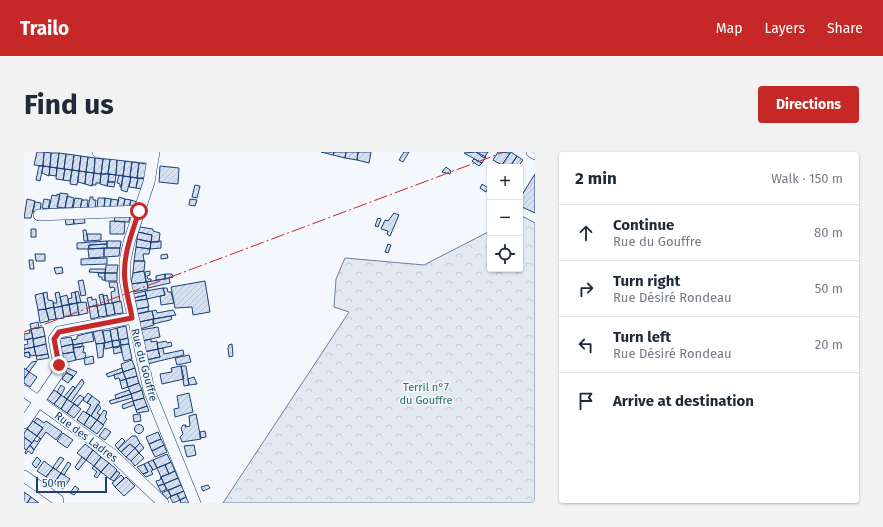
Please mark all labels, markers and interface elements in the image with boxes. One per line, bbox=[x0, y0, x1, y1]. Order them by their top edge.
text: Trailo bbox=[20, 17, 69, 40]
text: Map bbox=[716, 20, 742, 37]
text: Layers bbox=[764, 20, 805, 37]
text: Share bbox=[827, 20, 863, 37]
button: Directions bbox=[758, 86, 859, 123]
text: Find us bbox=[24, 88, 114, 121]
map controls bbox=[487, 164, 523, 272]
button: + bbox=[487, 164, 523, 200]
text: 2 min bbox=[575, 168, 617, 189]
text: Walk · 150 m bbox=[771, 171, 843, 186]
button: − bbox=[487, 200, 523, 236]
route start bbox=[130, 202, 148, 220]
text: Continue bbox=[613, 216, 674, 234]
icon: ahead bbox=[575, 222, 597, 244]
text: 80 m bbox=[814, 225, 843, 240]
text: Rue du Gouffre bbox=[613, 234, 702, 249]
button: locate bbox=[487, 236, 523, 272]
text: Turn right bbox=[613, 272, 680, 290]
icon: right bbox=[575, 278, 597, 300]
text: 50 m bbox=[815, 281, 843, 296]
text: Rue Désiré Rondeau bbox=[613, 290, 732, 305]
street label: Rue du Gouffre bbox=[128, 327, 160, 403]
text: Turn left bbox=[613, 328, 671, 346]
icon: left bbox=[575, 334, 597, 356]
text: 20 m bbox=[815, 337, 843, 352]
text: Rue Désiré Rondeau bbox=[613, 346, 732, 361]
route end bbox=[50, 356, 68, 374]
park label: Terril n°7 du Gouffre bbox=[400, 381, 452, 407]
icon: arrive bbox=[575, 390, 597, 412]
text: Arrive at destination bbox=[613, 392, 754, 410]
street label: Rue des Ladres bbox=[52, 409, 120, 465]
scale bar bbox=[36, 475, 107, 494]
text: 50 m bbox=[42, 477, 66, 490]

